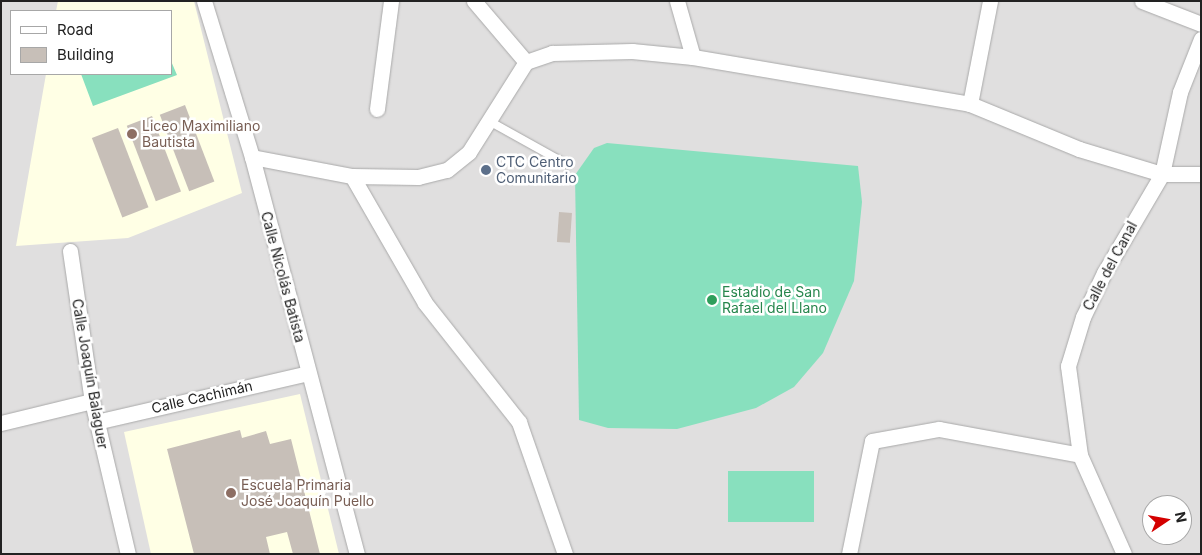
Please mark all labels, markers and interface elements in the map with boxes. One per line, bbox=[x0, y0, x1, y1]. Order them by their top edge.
legend bbox=[10, 10, 172, 75]
text: Road bbox=[57, 20, 93, 39]
text: Building bbox=[57, 45, 114, 64]
place label: Liceo Maximiliano Bautista bbox=[142, 118, 260, 150]
marker: Liceo Maximiliano Bautista bbox=[126, 128, 138, 140]
place label: CTC Centro Comunitario bbox=[496, 154, 577, 186]
marker: CTC Centro Comunitario bbox=[480, 164, 492, 176]
street label: Calle Nicolás Batista bbox=[257, 210, 309, 344]
street label: Calle del Canal bbox=[1079, 219, 1141, 313]
place label: Estadio de San Rafael del Llano bbox=[722, 284, 827, 316]
marker: Estadio de San Rafael del Llano bbox=[706, 294, 718, 306]
street label: Calle Joaquín Balaguer bbox=[68, 298, 112, 450]
street label: Calle Cachimán bbox=[150, 377, 254, 417]
place label: Escuela Primaria José Joaquín Puello bbox=[241, 477, 374, 510]
marker: Escuela Primaria José Joaquín Puello bbox=[225, 487, 237, 499]
north arrow bbox=[1142, 495, 1192, 545]
text: N bbox=[1172, 510, 1191, 524]

